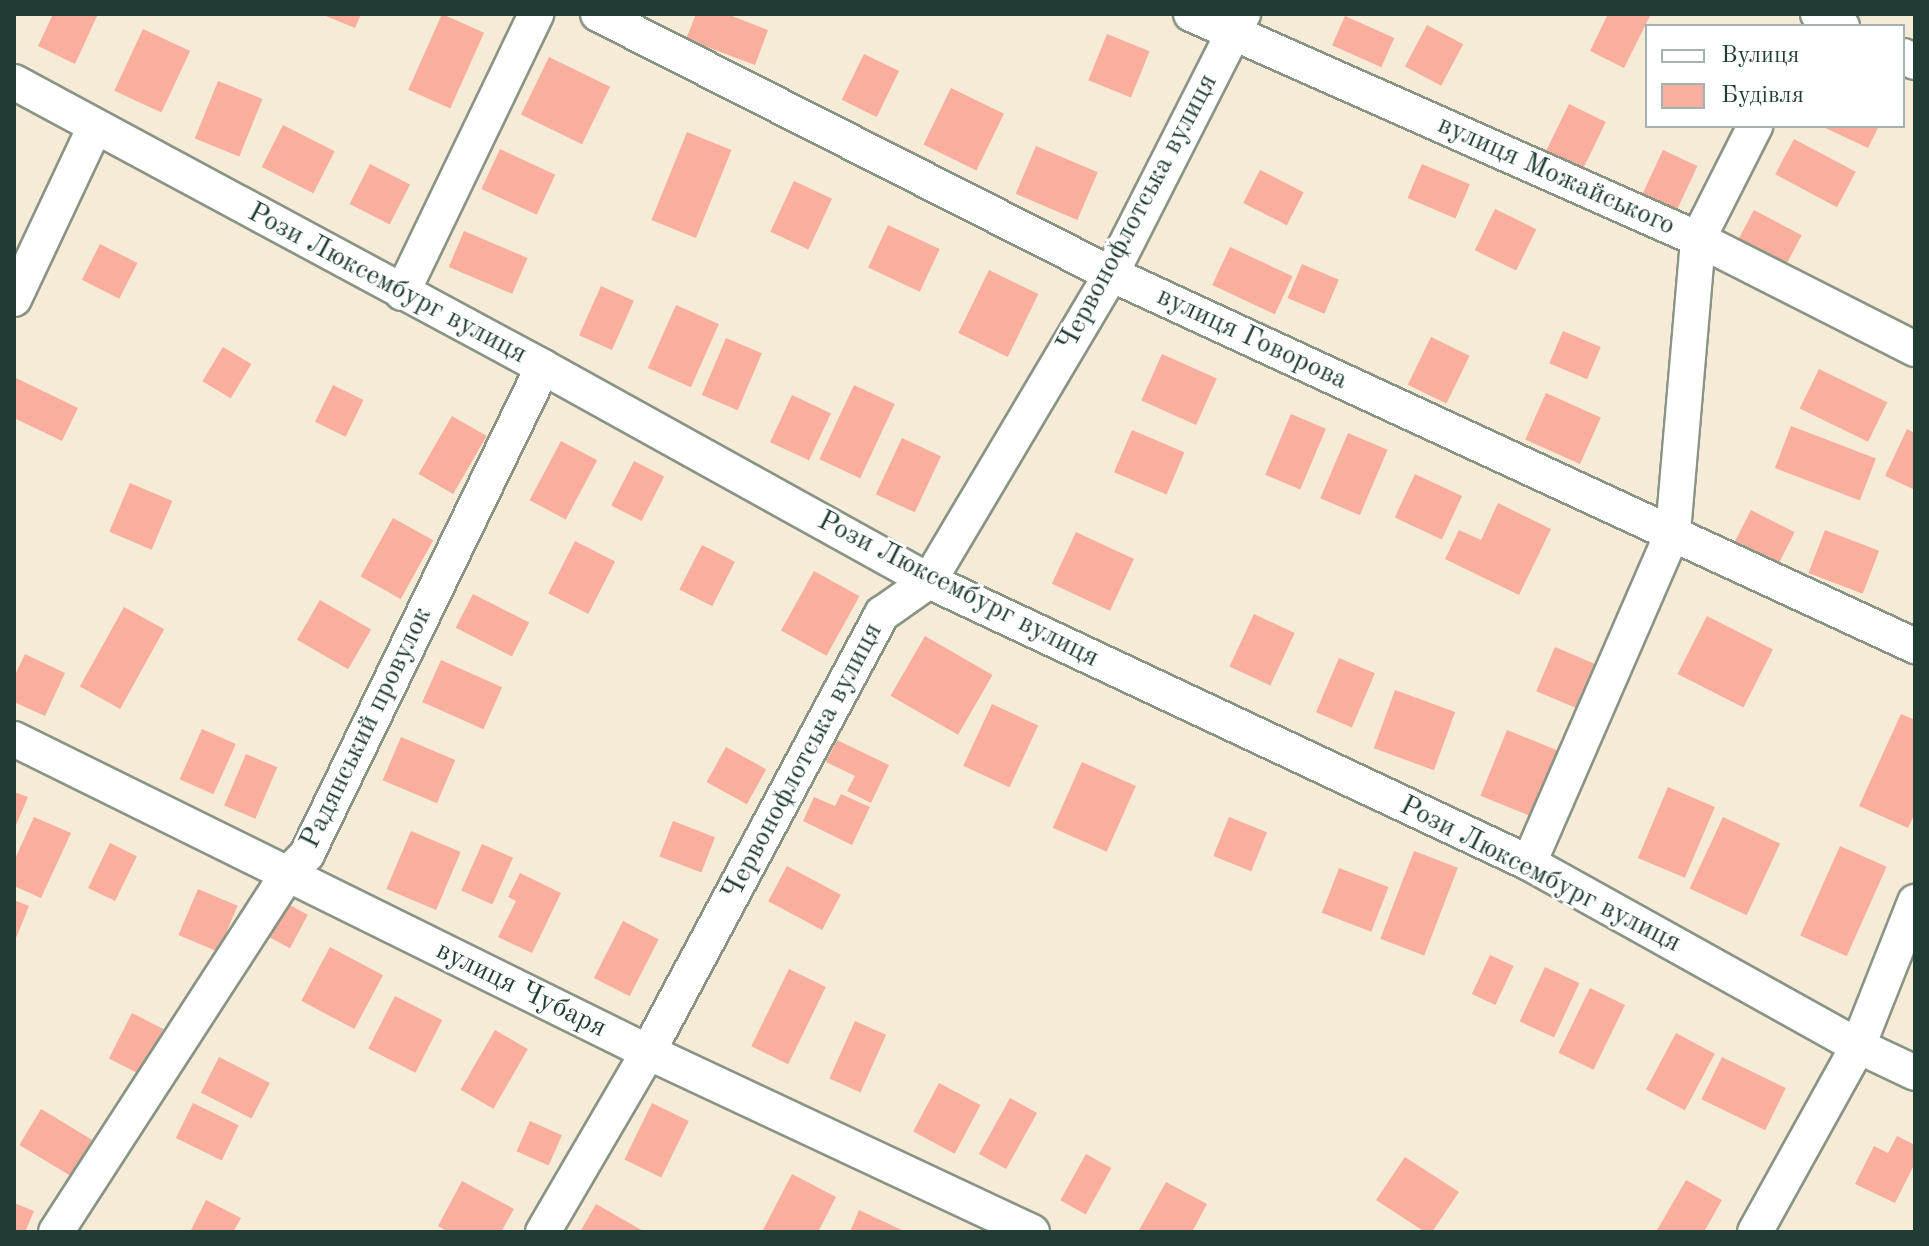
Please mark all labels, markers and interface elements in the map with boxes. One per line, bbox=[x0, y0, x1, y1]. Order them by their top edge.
legend bbox=[1645, 24, 1905, 128]
text: Вулиця bbox=[1721, 44, 1800, 68]
street label: Червонофлотська вулиця bbox=[1050, 68, 1226, 358]
text: Будівля bbox=[1721, 84, 1804, 108]
street label: вулиця Можайського bbox=[1432, 109, 1680, 243]
street label: Рози Люксембург вулиця bbox=[242, 196, 532, 372]
street label: вулиця Говорова bbox=[1151, 280, 1353, 398]
street label: Рози Люксембург вулиця bbox=[812, 504, 1104, 676]
street label: Радянський провулок bbox=[294, 602, 440, 854]
street label: Червонофлотська вулиця bbox=[715, 617, 891, 907]
street label: Рози Люксембург вулиця bbox=[1394, 789, 1686, 961]
street label: вулиця Чубаря bbox=[430, 934, 612, 1046]

